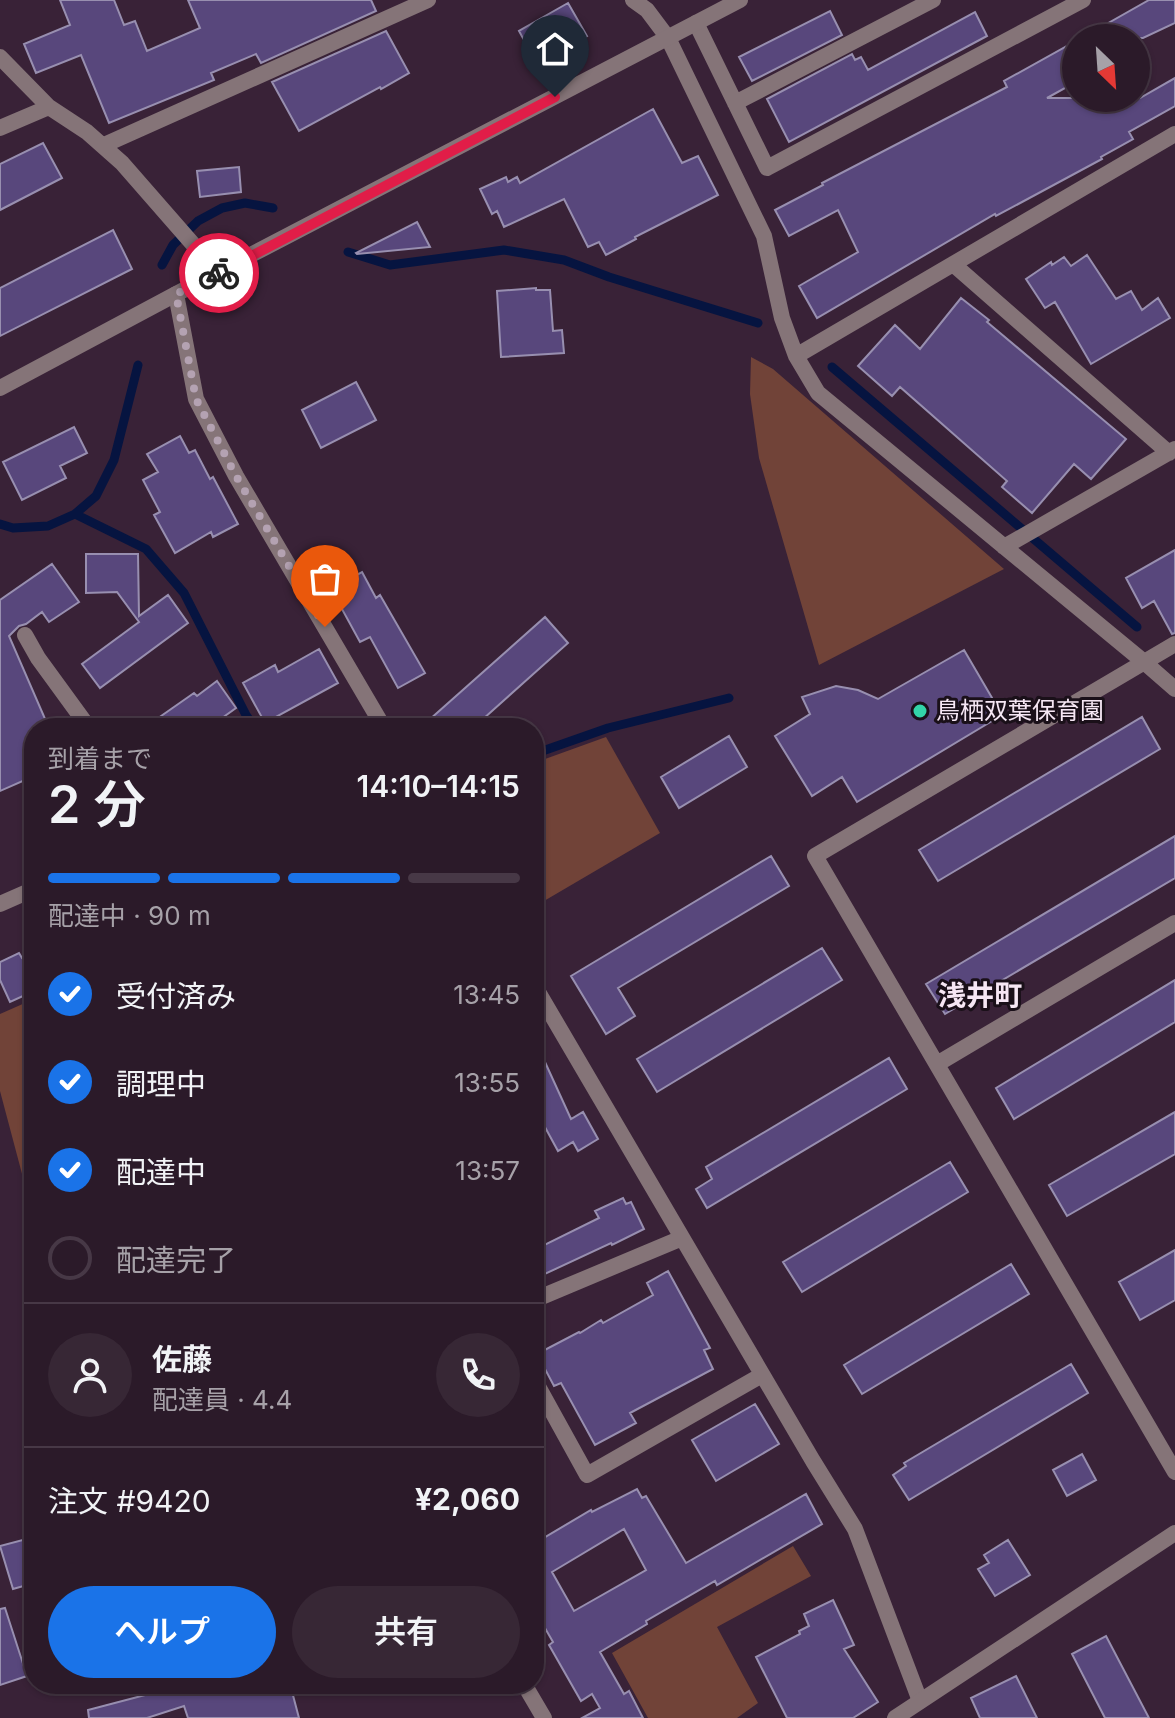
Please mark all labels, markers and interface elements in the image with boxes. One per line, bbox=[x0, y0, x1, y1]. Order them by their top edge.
pin bbox=[521, 15, 589, 97]
north arrow bbox=[1062, 24, 1150, 112]
map controls bbox=[1062, 24, 1150, 112]
icon: home bbox=[533, 27, 577, 71]
courier bbox=[179, 233, 259, 313]
icon: bike bbox=[197, 251, 241, 295]
pin bbox=[291, 545, 359, 627]
icon: bag bbox=[303, 557, 347, 601]
place label: 鳥栖双葉保育園 bbox=[936, 696, 1104, 725]
marker: 鳥栖双葉保育園 bbox=[911, 702, 929, 720]
text: 到着まで bbox=[48, 743, 152, 774]
text: 14:10–14:15 bbox=[357, 768, 520, 804]
text: 2 分 bbox=[48, 773, 146, 836]
text: 配達中 · 90 m bbox=[48, 900, 211, 931]
icon: check bbox=[48, 972, 92, 1016]
text: 受付済み bbox=[116, 978, 236, 1014]
district label: 浅井町 bbox=[938, 978, 1022, 1012]
text: 13:45 bbox=[453, 979, 520, 1010]
icon: check bbox=[48, 1060, 92, 1104]
text: 調理中 bbox=[116, 1066, 206, 1102]
text: 13:55 bbox=[454, 1067, 520, 1098]
icon: check bbox=[48, 1148, 92, 1192]
text: 配達中 bbox=[116, 1154, 206, 1190]
text: 13:57 bbox=[455, 1155, 520, 1186]
text: 配達完了 bbox=[116, 1242, 236, 1278]
button: person bbox=[48, 1333, 132, 1417]
button: phone bbox=[436, 1333, 520, 1417]
text: 佐藤 bbox=[152, 1341, 212, 1377]
text: 配達員 · 4.4 bbox=[152, 1384, 292, 1415]
text: ¥2,060 bbox=[415, 1481, 520, 1517]
text: 注文 #9420 bbox=[48, 1483, 211, 1519]
button: ヘルプ bbox=[48, 1586, 276, 1678]
button: 共有 bbox=[292, 1586, 520, 1678]

